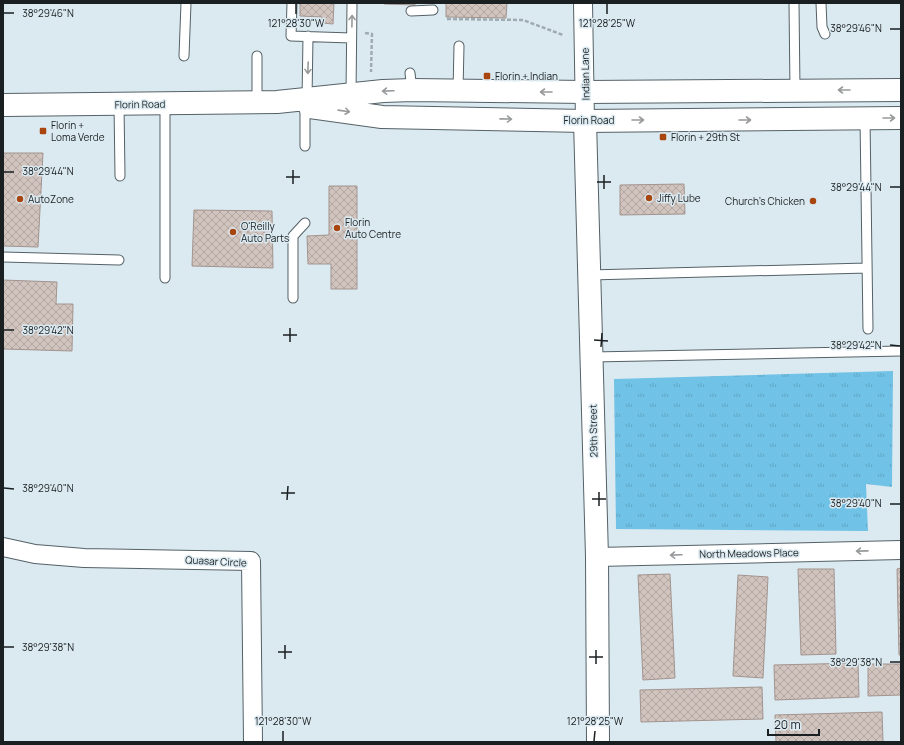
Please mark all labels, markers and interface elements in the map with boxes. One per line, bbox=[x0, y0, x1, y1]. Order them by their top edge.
text: 38°29'46"N bbox=[22, 6, 74, 20]
one-way arrow bbox=[348, 15, 356, 28]
text: 121°28'30"W bbox=[268, 16, 325, 30]
text: 121°28'25"W bbox=[579, 16, 636, 30]
text: 38°29'46"N bbox=[830, 21, 882, 35]
street label: Indian Lane bbox=[578, 48, 592, 100]
one-way arrow bbox=[304, 61, 311, 74]
place label: Florin + Indian bbox=[495, 69, 558, 83]
marker: Florin + Indian bbox=[482, 71, 492, 81]
one-way arrow bbox=[838, 86, 851, 94]
one-way arrow bbox=[382, 87, 395, 95]
one-way arrow bbox=[540, 88, 553, 95]
street label: Florin Road bbox=[114, 97, 166, 111]
one-way arrow bbox=[337, 107, 350, 115]
street label: Florin Road bbox=[564, 113, 615, 127]
one-way arrow bbox=[882, 114, 895, 122]
one-way arrow bbox=[499, 115, 512, 123]
one-way arrow bbox=[631, 116, 644, 124]
one-way arrow bbox=[738, 116, 751, 123]
place label: Florin + Loma Verde bbox=[51, 118, 105, 144]
marker: Florin + Loma Verde bbox=[38, 126, 48, 136]
place label: Florin + 29th St bbox=[671, 130, 740, 144]
marker: Florin + 29th St bbox=[658, 132, 668, 142]
text: 38°29'44"N bbox=[22, 164, 74, 178]
text: 38°29'44"N bbox=[830, 180, 882, 194]
place label: Jiffy Lube bbox=[657, 191, 701, 205]
place label: AutoZone bbox=[28, 192, 74, 206]
marker: Jiffy Lube bbox=[644, 193, 654, 203]
marker: AutoZone bbox=[15, 194, 25, 204]
place label: Church's Chicken bbox=[725, 194, 805, 208]
marker: Church's Chicken bbox=[808, 196, 818, 206]
place label: Florin Auto Centre bbox=[345, 215, 401, 241]
place label: O'Reilly Auto Parts bbox=[241, 219, 289, 245]
marker: Florin Auto Centre bbox=[332, 223, 342, 233]
marker: O'Reilly Auto Parts bbox=[228, 227, 238, 237]
text: 38°29'42"N bbox=[22, 323, 74, 337]
text: 38°29'42"N bbox=[830, 338, 882, 352]
street label: 29th Street bbox=[586, 404, 600, 458]
text: 38°29'40"N bbox=[22, 481, 74, 495]
text: 38°29'40"N bbox=[830, 496, 882, 510]
street label: North Meadows Place bbox=[699, 545, 799, 561]
one-way arrow bbox=[856, 547, 869, 555]
one-way arrow bbox=[670, 551, 683, 559]
street label: Quasar Circle bbox=[185, 552, 247, 570]
text: 38°29'38"N bbox=[22, 640, 74, 654]
text: 38°29'38"N bbox=[830, 655, 882, 669]
scale bar bbox=[768, 711, 819, 737]
text: 121°28'30"W bbox=[255, 714, 312, 728]
text: 121°28'25"W bbox=[567, 714, 624, 728]
text: 20 m bbox=[774, 716, 801, 733]

